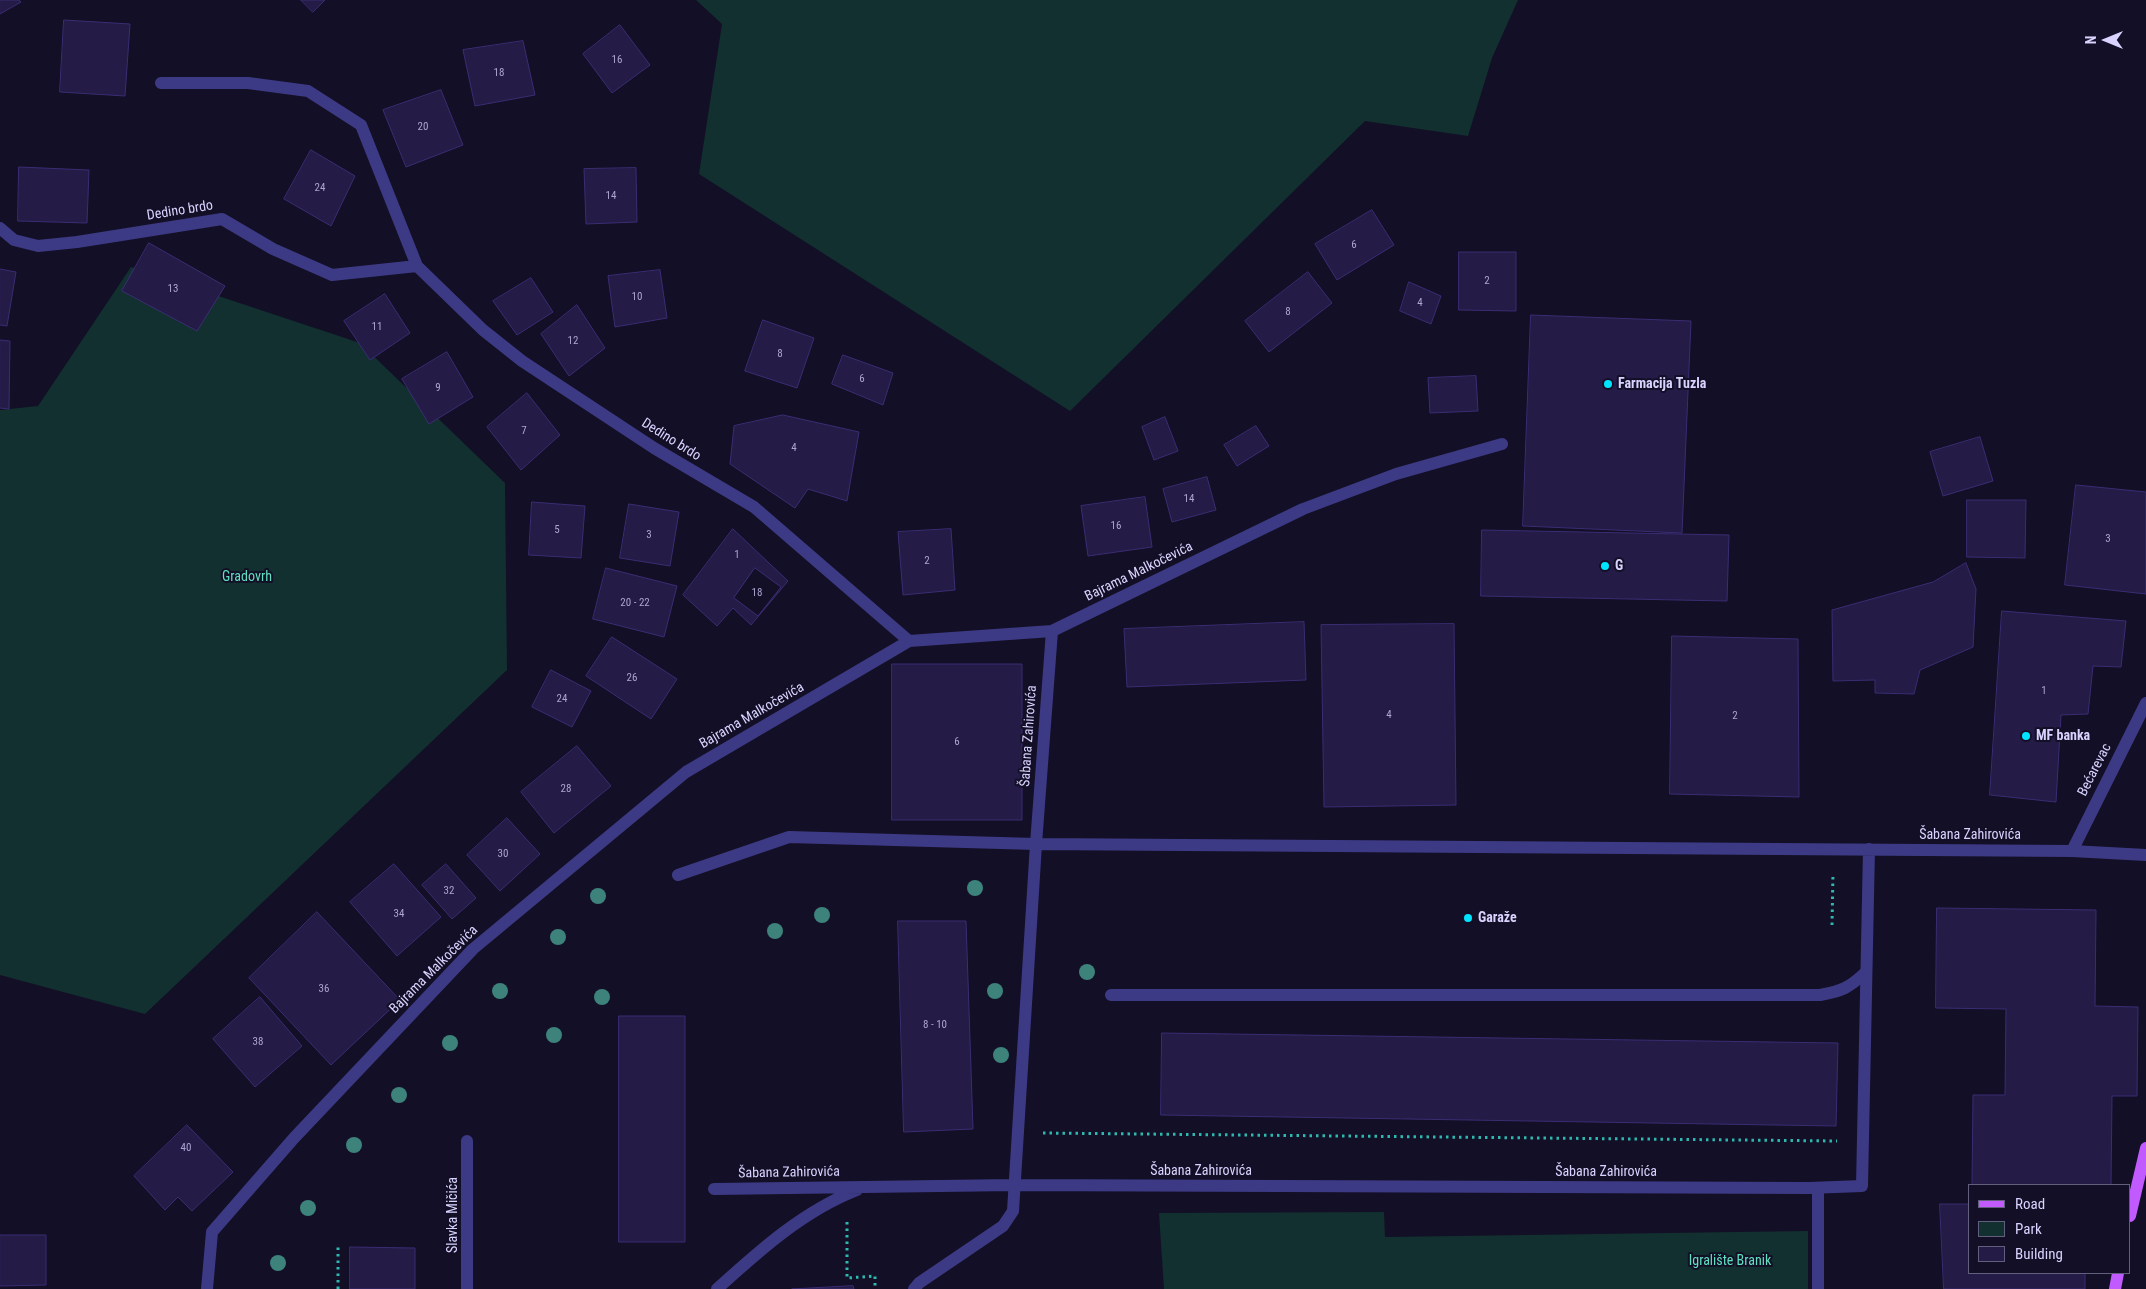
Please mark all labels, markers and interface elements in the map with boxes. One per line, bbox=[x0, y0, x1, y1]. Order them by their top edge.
north arrow bbox=[2081, 15, 2131, 65]
text: N bbox=[2083, 36, 2099, 44]
house number: 16 bbox=[612, 53, 622, 67]
house number: 18 bbox=[494, 66, 504, 80]
house number: 20 bbox=[418, 120, 428, 134]
house number: 24 bbox=[315, 181, 325, 195]
house number: 14 bbox=[606, 189, 616, 203]
street label: Dedino brdo bbox=[146, 197, 214, 225]
house number: 6 bbox=[1351, 238, 1357, 252]
house number: 2 bbox=[1484, 274, 1490, 288]
house number: 13 bbox=[168, 282, 178, 296]
house number: 10 bbox=[632, 290, 642, 304]
house number: 4 bbox=[1417, 296, 1423, 310]
house number: 8 bbox=[1285, 305, 1291, 319]
house number: 11 bbox=[372, 320, 382, 334]
house number: 12 bbox=[568, 334, 578, 348]
house number: 8 bbox=[777, 347, 783, 361]
house number: 6 bbox=[859, 372, 865, 386]
place label: Farmacija Tuzla bbox=[1618, 376, 1706, 392]
marker: Farmacija Tuzla bbox=[1602, 378, 1614, 390]
house number: 9 bbox=[435, 381, 441, 395]
street label: Dedino brdo bbox=[638, 415, 704, 465]
house number: 7 bbox=[521, 424, 527, 438]
house number: 4 bbox=[791, 441, 797, 455]
house number: 14 bbox=[1184, 492, 1194, 506]
house number: 16 bbox=[1111, 519, 1121, 533]
house number: 5 bbox=[554, 523, 560, 537]
house number: 3 bbox=[646, 528, 652, 542]
house number: 3 bbox=[2105, 532, 2111, 546]
street label: Bajrama Malkočevića bbox=[1082, 539, 1196, 605]
house number: 1 bbox=[734, 548, 740, 562]
house number: 2 bbox=[924, 554, 930, 568]
place label: G bbox=[1615, 558, 1623, 574]
marker: G bbox=[1599, 560, 1611, 572]
park label: Gradovrh bbox=[222, 569, 272, 585]
house number: 18 bbox=[752, 586, 762, 600]
house number: 20 - 22 bbox=[620, 596, 650, 610]
house number: 26 bbox=[627, 671, 637, 685]
street label: Bajrama Malkočevića bbox=[697, 679, 807, 753]
house number: 1 bbox=[2041, 684, 2047, 698]
street label: Šabana Zahirovića bbox=[1017, 685, 1041, 787]
house number: 24 bbox=[557, 692, 567, 706]
house number: 4 bbox=[1386, 708, 1392, 722]
house number: 2 bbox=[1732, 709, 1738, 723]
place label: MF banka bbox=[2036, 728, 2090, 744]
marker: MF banka bbox=[2020, 730, 2032, 742]
house number: 6 bbox=[954, 735, 960, 749]
street label: Bećarevac bbox=[2075, 741, 2115, 799]
house number: 28 bbox=[561, 782, 571, 796]
street label: Šabana Zahirovića bbox=[1919, 827, 2021, 843]
house number: 30 bbox=[498, 847, 508, 861]
house number: 32 bbox=[444, 884, 454, 898]
house number: 34 bbox=[394, 907, 404, 921]
place label: Garaže bbox=[1478, 910, 1517, 926]
marker: Garaže bbox=[1462, 912, 1474, 924]
street label: Bajrama Malkočevića bbox=[386, 922, 482, 1018]
house number: 36 bbox=[319, 982, 329, 996]
house number: 8 - 10 bbox=[923, 1018, 947, 1032]
house number: 38 bbox=[253, 1035, 263, 1049]
house number: 40 bbox=[181, 1141, 191, 1155]
street label: Šabana Zahirovića bbox=[1150, 1163, 1252, 1179]
street label: Šabana Zahirovića bbox=[738, 1164, 840, 1182]
street label: Šabana Zahirovića bbox=[1555, 1164, 1657, 1180]
street label: Slavka Mičića bbox=[445, 1177, 461, 1253]
legend bbox=[1968, 1184, 2131, 1274]
text: Road bbox=[2015, 1195, 2045, 1213]
text: Park bbox=[2015, 1220, 2042, 1238]
text: Building bbox=[2015, 1245, 2063, 1263]
park label: Igralište Branik bbox=[1689, 1253, 1771, 1269]

